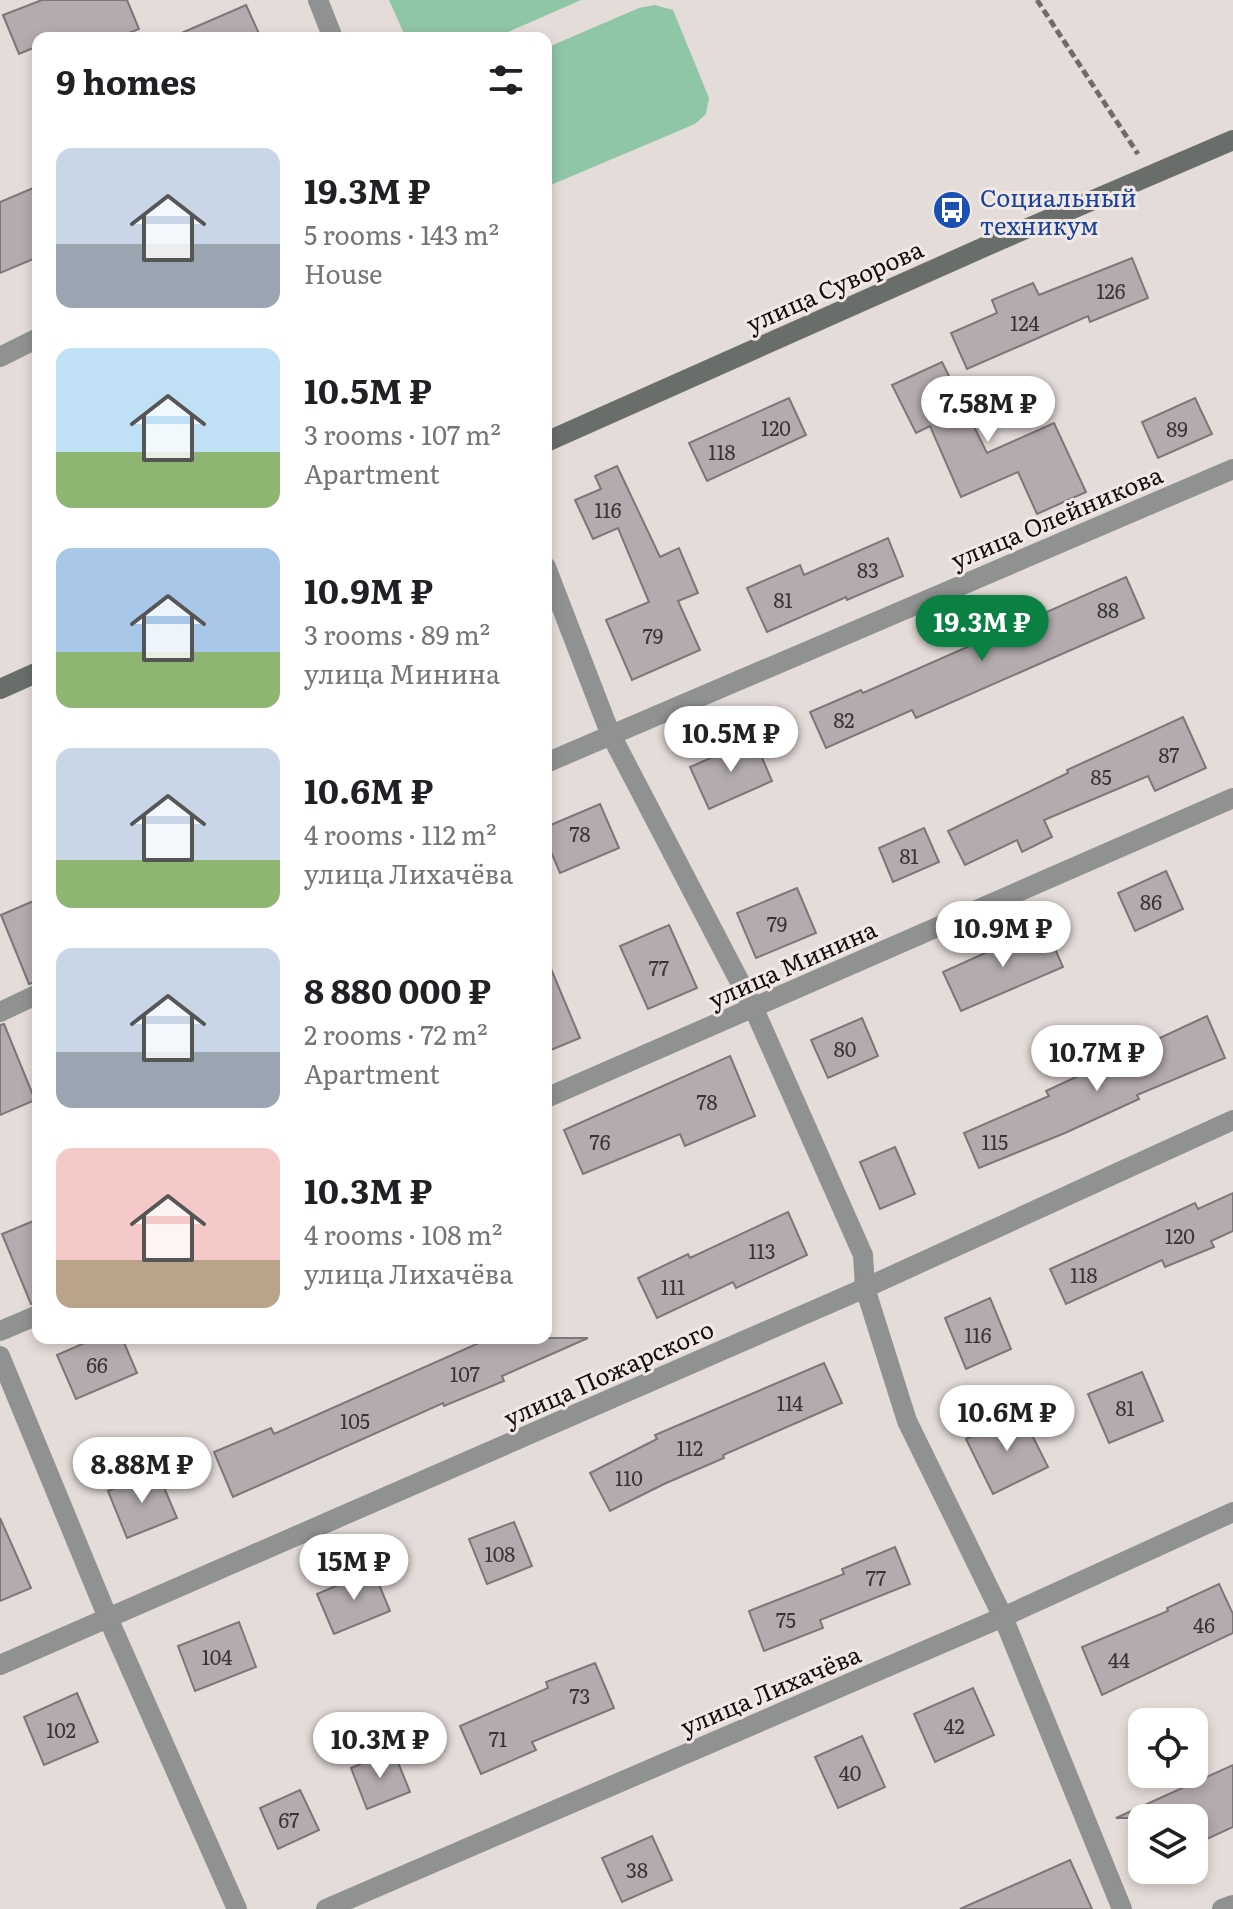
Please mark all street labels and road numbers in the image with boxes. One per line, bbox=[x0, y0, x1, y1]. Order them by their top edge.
street label: улица Суворова bbox=[740, 230, 928, 340]
street label: улица Олейникова bbox=[945, 456, 1167, 576]
street label: улица Минина bbox=[702, 910, 882, 1016]
street label: улица Пожарского bbox=[497, 1310, 719, 1434]
street label: улица Лихачёва bbox=[674, 1635, 866, 1743]

